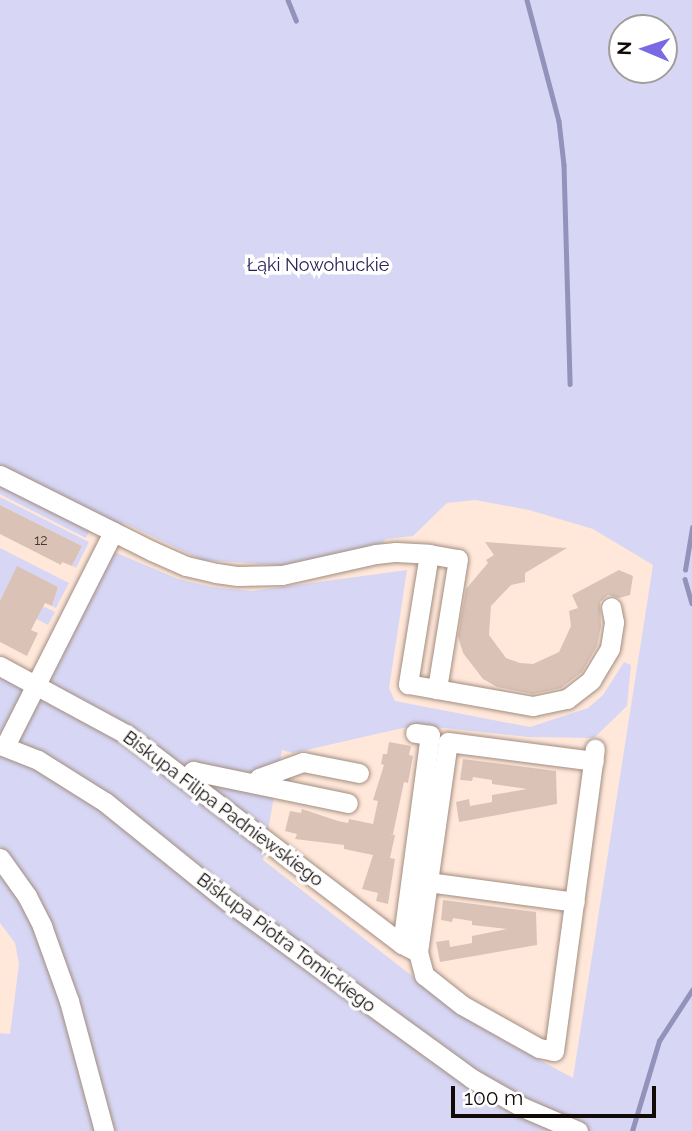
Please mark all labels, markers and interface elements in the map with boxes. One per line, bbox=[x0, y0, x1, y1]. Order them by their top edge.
north arrow bbox=[608, 14, 678, 84]
text: N bbox=[613, 41, 635, 56]
park label: Łąki Nowohuckie bbox=[247, 254, 389, 276]
house number: 12 bbox=[34, 532, 48, 548]
street label: Biskupa Filipa Padniewskiego bbox=[119, 727, 327, 891]
street label: Biskupa Piotra Tomickiego bbox=[192, 869, 380, 1017]
scale bar bbox=[454, 1072, 659, 1116]
text: 100 m bbox=[464, 1085, 523, 1110]

